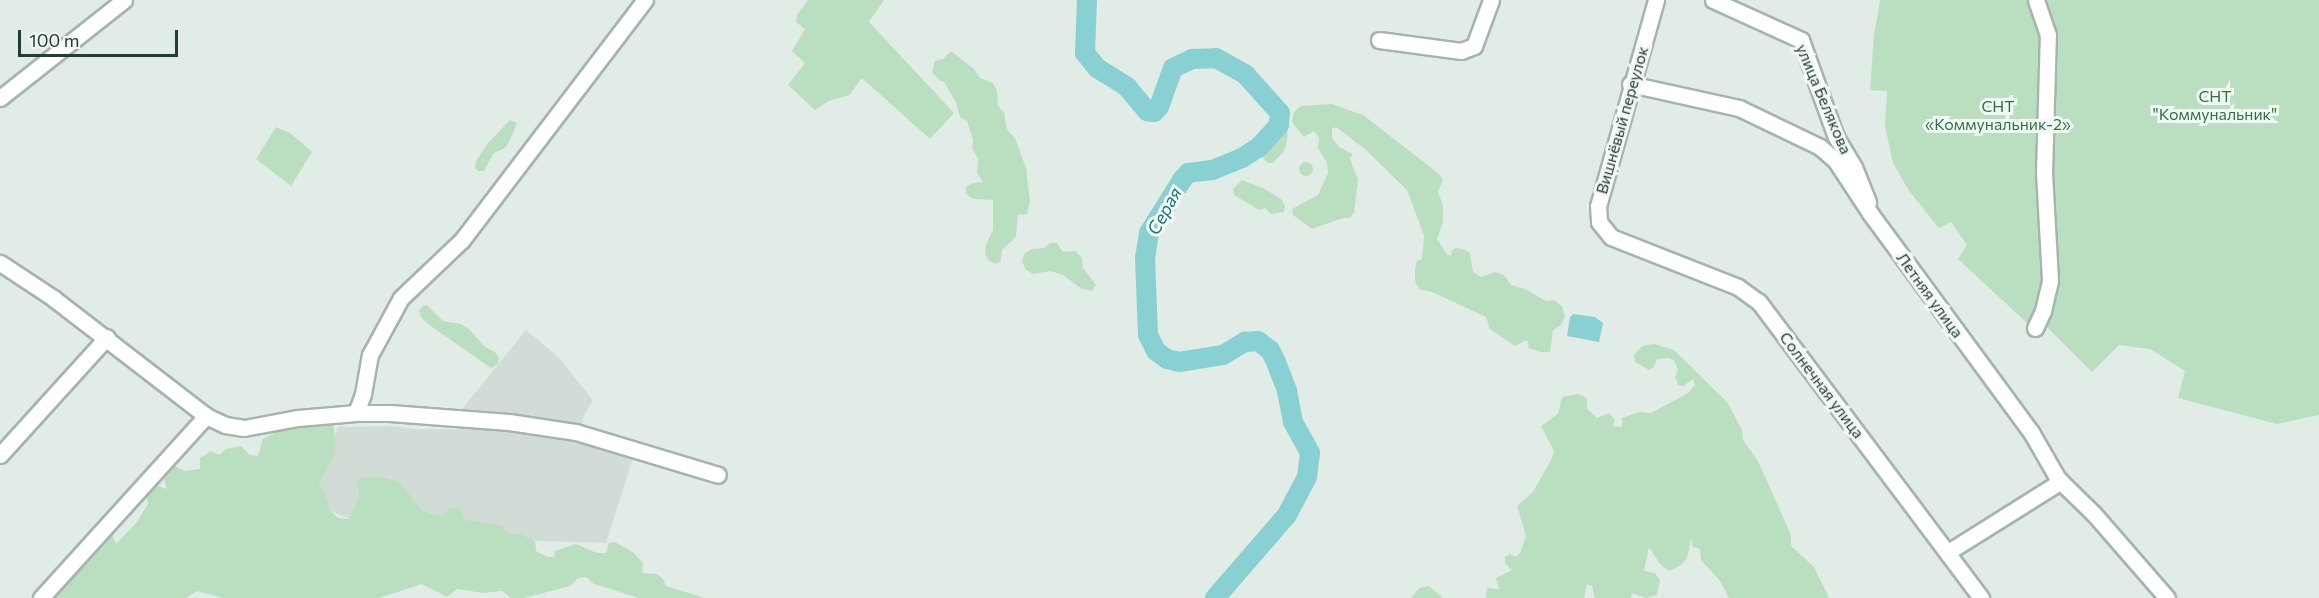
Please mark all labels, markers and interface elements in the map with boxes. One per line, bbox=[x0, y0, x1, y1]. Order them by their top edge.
scale bar bbox=[21, 18, 182, 56]
text: 100 m bbox=[29, 29, 79, 51]
street label: улица Белякова bbox=[1792, 41, 1856, 157]
street label: Вишнёвый переулок bbox=[1592, 44, 1652, 196]
park label: СНТ "Коммунальник" bbox=[2153, 86, 2277, 124]
park label: СНТ «Коммунальник-2» bbox=[1925, 96, 2071, 134]
water label: Серая bbox=[1142, 183, 1186, 239]
street label: Летняя улица bbox=[1893, 249, 1967, 341]
street label: Солнечная улица bbox=[1776, 328, 1868, 442]

